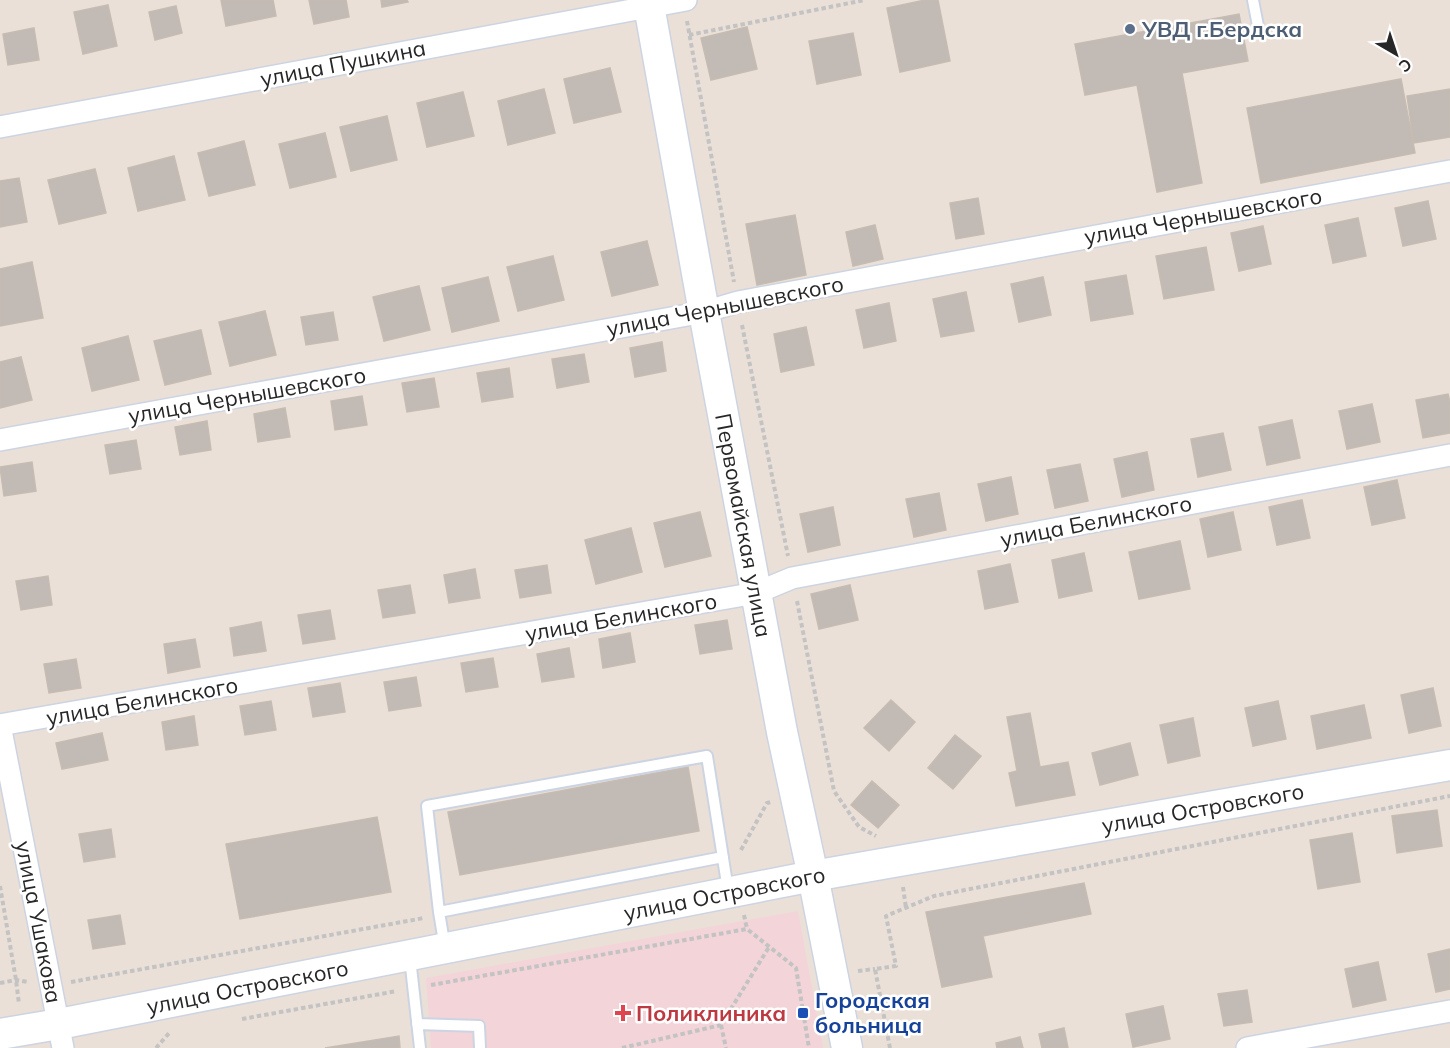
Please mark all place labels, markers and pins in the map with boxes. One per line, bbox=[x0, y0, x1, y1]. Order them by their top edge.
place label: УВД г.Бердска bbox=[1141, 15, 1302, 43]
marker: УВД г.Бердска bbox=[1123, 22, 1137, 36]
place label: Городская больница bbox=[815, 986, 930, 1039]
place label: Поликлиника bbox=[636, 999, 786, 1027]
marker: Поликлиника bbox=[614, 1004, 632, 1022]
marker: Городская больница bbox=[796, 1006, 810, 1020]

